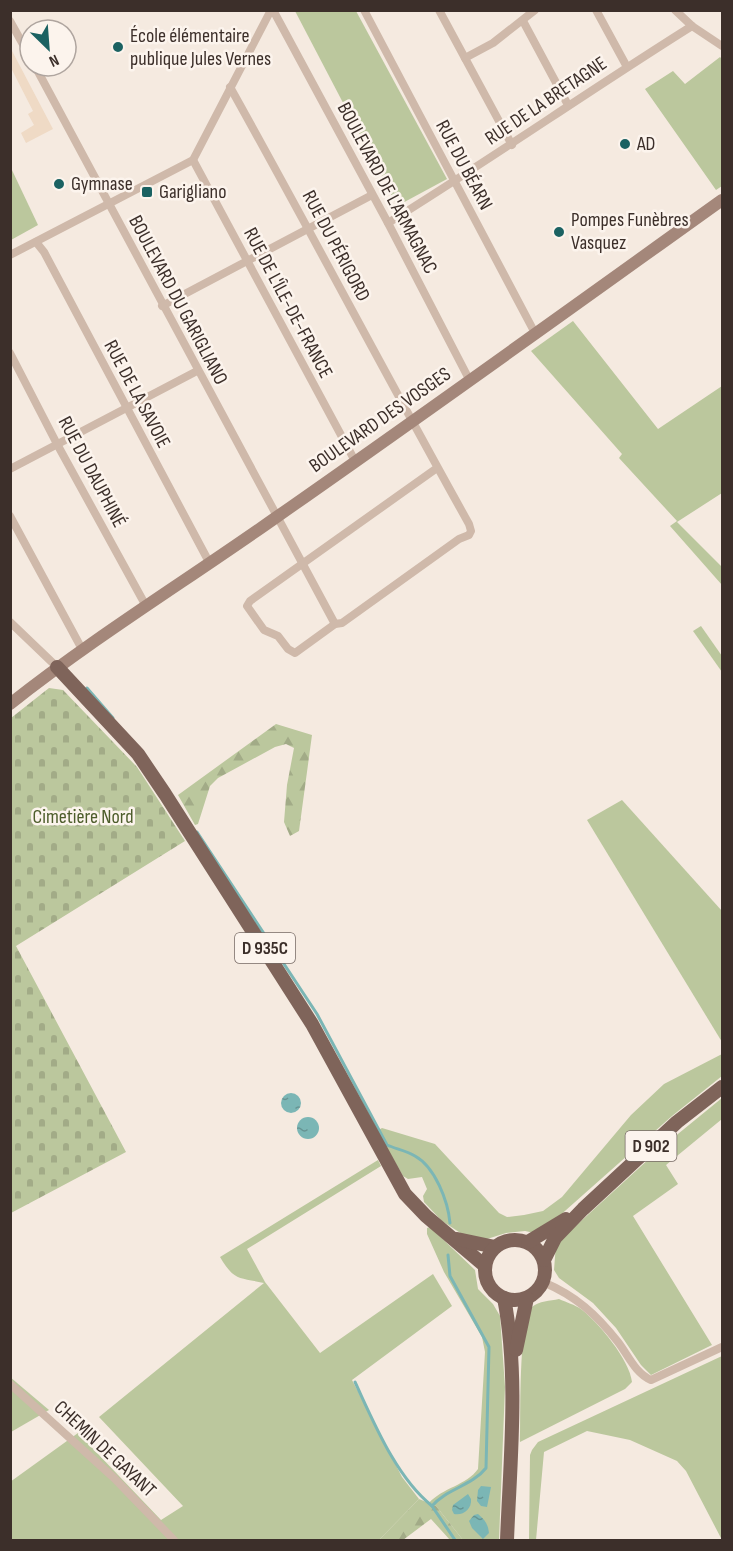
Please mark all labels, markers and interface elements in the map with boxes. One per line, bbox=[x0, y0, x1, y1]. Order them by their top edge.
north arrow bbox=[18, 18, 78, 78]
place label: École élémentaire publique Jules Vernes bbox=[130, 24, 271, 71]
marker: École élémentaire publique Jules Vernes bbox=[111, 40, 125, 54]
text: N bbox=[46, 50, 62, 71]
street label: RUE DE LA BRETAGNE bbox=[481, 51, 611, 151]
street label: BOULEVARD DE L'ARMAGNAC bbox=[332, 98, 442, 278]
street label: RUE DU BÉARN bbox=[430, 116, 498, 214]
place label: AD bbox=[636, 132, 655, 156]
marker: AD bbox=[618, 137, 632, 151]
place label: Gymnase bbox=[71, 172, 133, 196]
marker: Gymnase bbox=[52, 177, 66, 191]
place label: Garigliano bbox=[159, 180, 226, 204]
marker: Garigliano bbox=[140, 185, 154, 199]
street label: RUE DU PÉRIGORD bbox=[297, 186, 375, 306]
place label: Pompes Funèbres Vasquez bbox=[571, 208, 689, 255]
street label: BOULEVARD DU GARIGLIANO bbox=[123, 211, 233, 389]
street label: RUE DE L'ÎLE-DE-FRANCE bbox=[238, 224, 338, 382]
marker: Pompes Funèbres Vasquez bbox=[552, 225, 566, 239]
street label: RUE DE LA SAVOIE bbox=[99, 336, 175, 452]
street label: BOULEVARD DES VOSGES bbox=[305, 362, 455, 478]
street label: RUE DU DAUPHINÉ bbox=[53, 412, 131, 532]
park label: Cimetière Nord bbox=[33, 805, 134, 829]
road number: D 935C bbox=[235, 933, 295, 963]
road number: D 902 bbox=[626, 1131, 676, 1161]
street label: CHEMIN DE GAYANT bbox=[49, 1396, 161, 1502]

